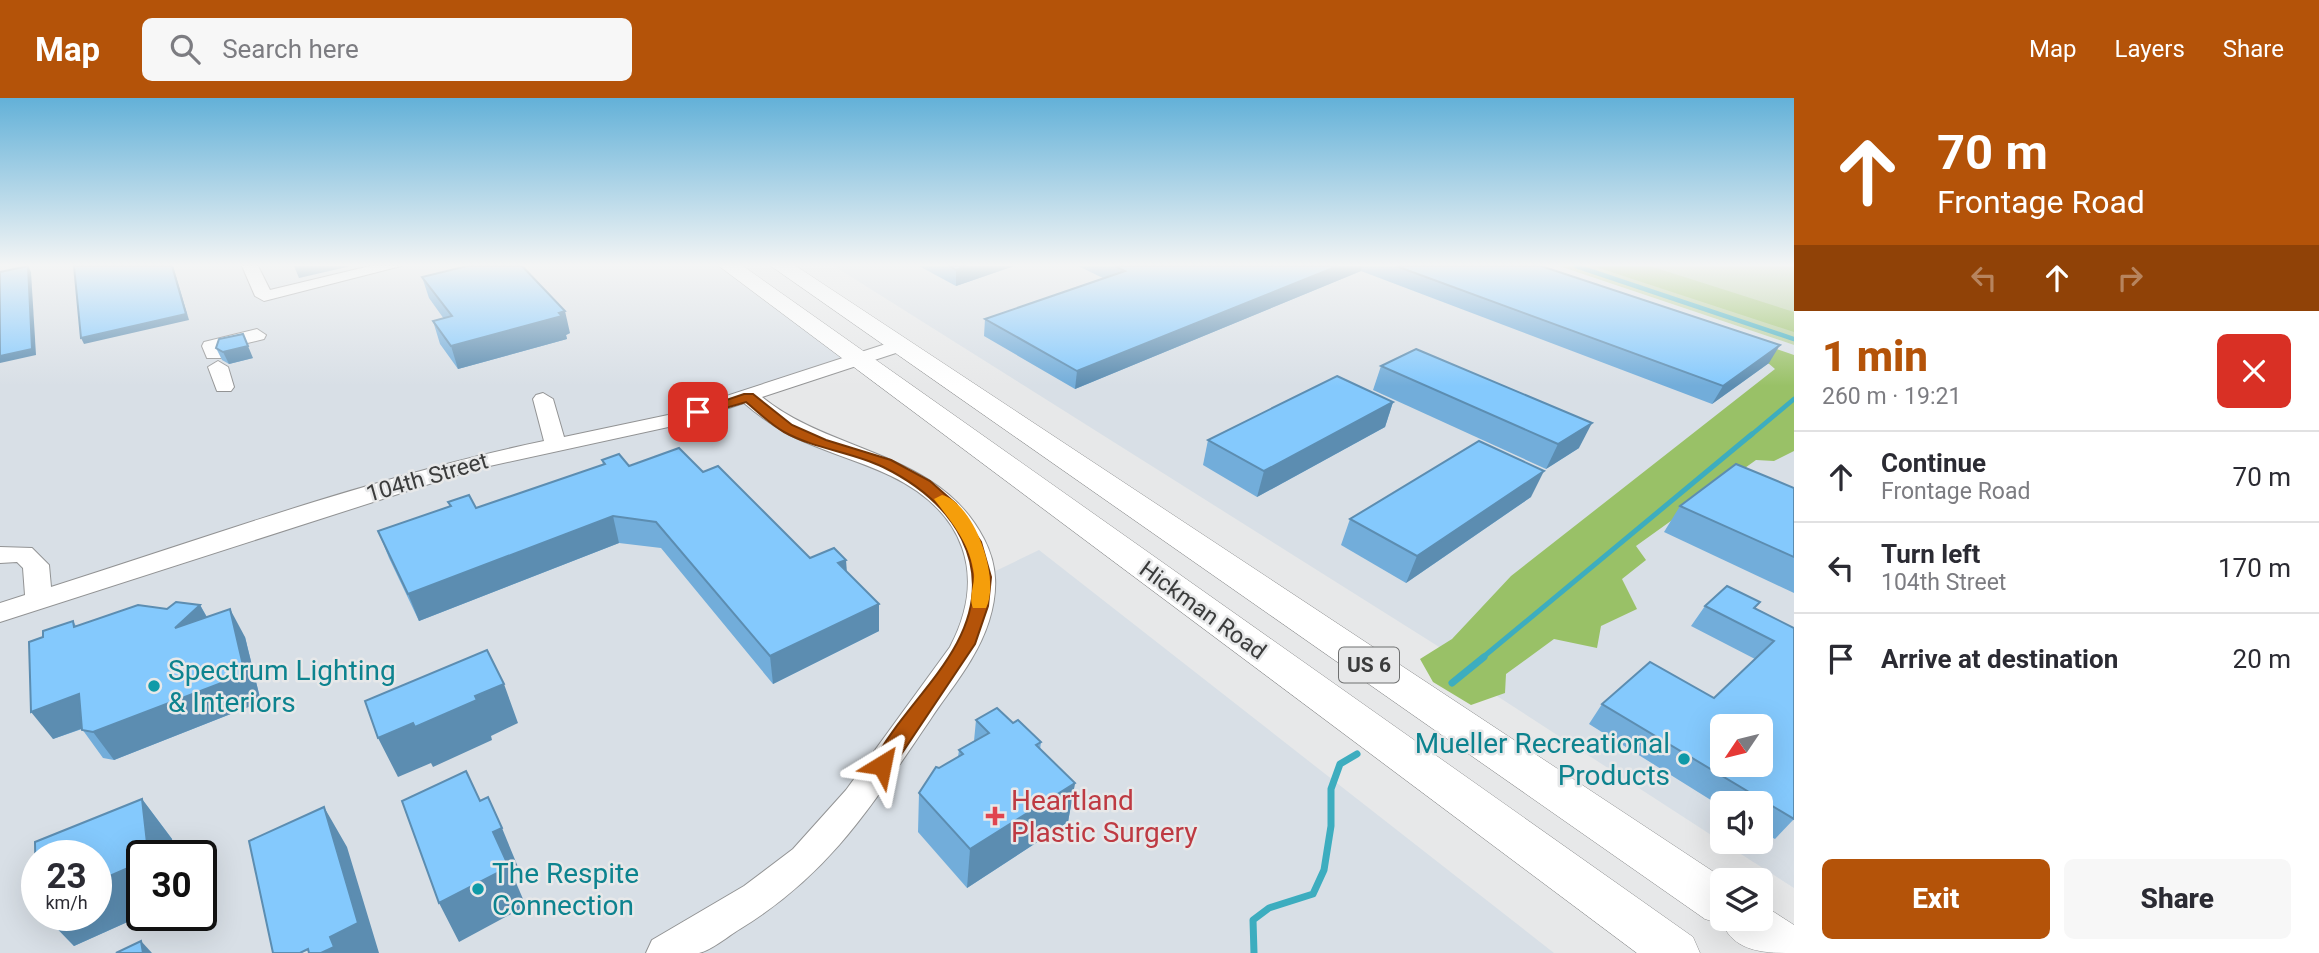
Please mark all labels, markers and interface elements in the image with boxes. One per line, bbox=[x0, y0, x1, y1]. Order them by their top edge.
search box bbox=[142, 18, 632, 81]
text: Map bbox=[35, 30, 100, 69]
icon: search bbox=[166, 30, 204, 68]
text: Search here bbox=[222, 34, 359, 64]
text: Map bbox=[2029, 35, 2077, 63]
text: Layers bbox=[2115, 35, 2185, 63]
text: Share bbox=[2223, 35, 2284, 63]
text: 70 m bbox=[1937, 124, 2048, 181]
icon: ahead bbox=[1822, 126, 1913, 217]
text: Frontage Road bbox=[1937, 183, 2145, 221]
icon: left bbox=[1965, 259, 2003, 297]
icon: ahead bbox=[2038, 259, 2076, 297]
icon: right bbox=[2111, 259, 2149, 297]
text: 1 min bbox=[1822, 332, 1928, 381]
button: close bbox=[2217, 334, 2291, 408]
pin bbox=[668, 382, 728, 442]
text: 260 m · 19:21 bbox=[1822, 383, 1961, 410]
icon: arrive bbox=[679, 393, 717, 431]
street label: 104th Street bbox=[363, 447, 491, 508]
text: Continue bbox=[1881, 448, 1986, 478]
icon: ahead bbox=[1822, 458, 1860, 496]
text: 70 m bbox=[2233, 462, 2291, 492]
text: Frontage Road bbox=[1881, 478, 2030, 505]
text: Turn left bbox=[1881, 539, 1980, 569]
icon: left bbox=[1822, 549, 1860, 587]
text: 170 m bbox=[2218, 553, 2291, 583]
street label: Hickman Road bbox=[1134, 556, 1271, 665]
text: 104th Street bbox=[1881, 569, 2006, 596]
icon: arrive bbox=[1822, 640, 1860, 678]
text: Arrive at destination bbox=[1881, 644, 2118, 674]
text: 20 m bbox=[2233, 644, 2291, 674]
road number: US 6 bbox=[1339, 648, 1399, 682]
place label: Spectrum Lighting & Interiors bbox=[168, 654, 396, 719]
marker: Spectrum Lighting & Interiors bbox=[146, 678, 162, 694]
north arrow bbox=[1710, 714, 1773, 777]
map controls bbox=[1710, 714, 1773, 931]
place label: Mueller Recreational Products bbox=[1415, 727, 1670, 792]
position arrow bbox=[845, 728, 919, 802]
marker: Mueller Recreational Products bbox=[1676, 751, 1692, 767]
place label: Heartland Plastic Surgery bbox=[1011, 784, 1198, 849]
button: sound bbox=[1710, 791, 1773, 854]
marker: Heartland Plastic Surgery bbox=[985, 806, 1005, 826]
speed limit sign: 30 bbox=[126, 840, 217, 931]
text: 23 bbox=[46, 856, 87, 897]
place label: The Respite Connection bbox=[492, 857, 639, 922]
button: Exit bbox=[1822, 859, 2050, 939]
button: Share bbox=[2064, 859, 2291, 939]
button: layers bbox=[1710, 868, 1773, 931]
marker: The Respite Connection bbox=[470, 881, 486, 897]
text: km/h bbox=[45, 892, 88, 913]

